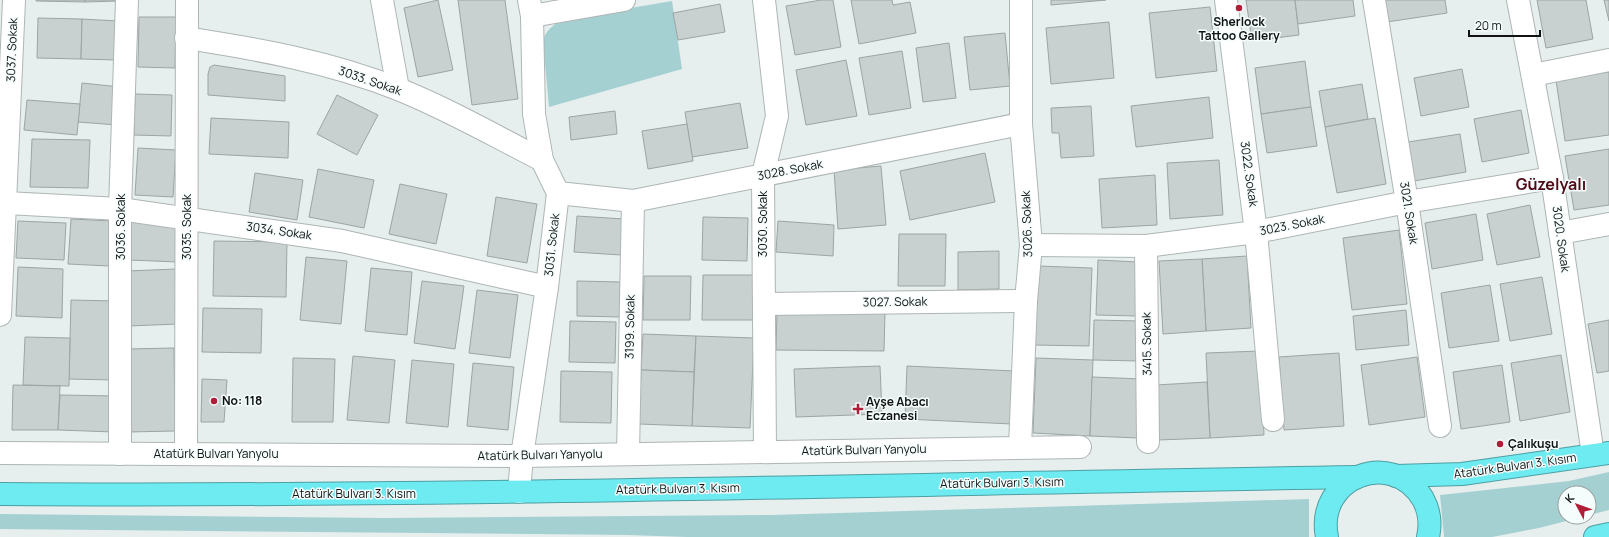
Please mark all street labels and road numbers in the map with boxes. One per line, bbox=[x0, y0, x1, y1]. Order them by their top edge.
street label: 3037. Sokak bbox=[2, 16, 21, 82]
street label: 3033. Sokak bbox=[336, 62, 405, 100]
street label: 3022. Sokak bbox=[1236, 140, 1263, 209]
street label: 3028. Sokak bbox=[756, 155, 825, 184]
street label: 3021. Sokak bbox=[1396, 180, 1423, 247]
street label: 3026. Sokak bbox=[1017, 189, 1036, 258]
street label: 3030. Sokak bbox=[754, 190, 771, 257]
street label: 3036. Sokak bbox=[112, 193, 129, 260]
street label: 3035. Sokak bbox=[178, 193, 195, 260]
street label: 3020. Sokak bbox=[1548, 205, 1575, 274]
street label: 3023. Sokak bbox=[1258, 210, 1327, 239]
street label: 3031. Sokak bbox=[540, 212, 563, 277]
street label: 3034. Sokak bbox=[245, 217, 314, 244]
street label: 3027. Sokak bbox=[863, 292, 928, 311]
street label: 3199. Sokak bbox=[620, 294, 639, 359]
street label: 3415. Sokak bbox=[1137, 311, 1156, 376]
street label: Atatürk Bulvarı Yanyolu bbox=[801, 440, 927, 459]
street label: Atatürk Bulvarı Yanyolu bbox=[153, 445, 279, 462]
street label: Atatürk Bulvarı Yanyolu bbox=[477, 445, 603, 464]
street label: Atatürk Bulvarı 3. Kısım bbox=[1452, 448, 1577, 483]
street label: Atatürk Bulvarı 3. Kısım bbox=[940, 473, 1064, 492]
street label: Atatürk Bulvarı 3. Kısım bbox=[616, 479, 740, 498]
street label: Atatürk Bulvarı 3. Kısım bbox=[292, 485, 416, 502]

